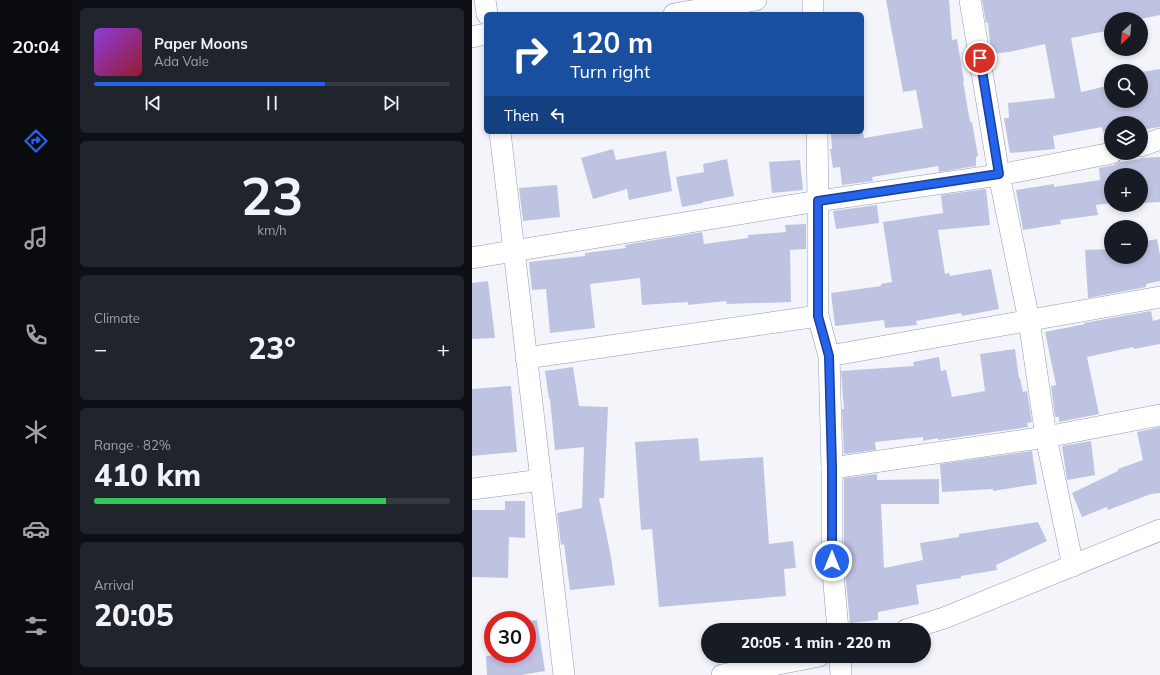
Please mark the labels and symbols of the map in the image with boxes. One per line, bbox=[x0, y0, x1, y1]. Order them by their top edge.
north arrow bbox=[1104, 12, 1148, 56]
pin bbox=[963, 41, 997, 75]
position arrow bbox=[811, 540, 853, 582]
speed limit sign: 30 bbox=[484, 611, 536, 663]

